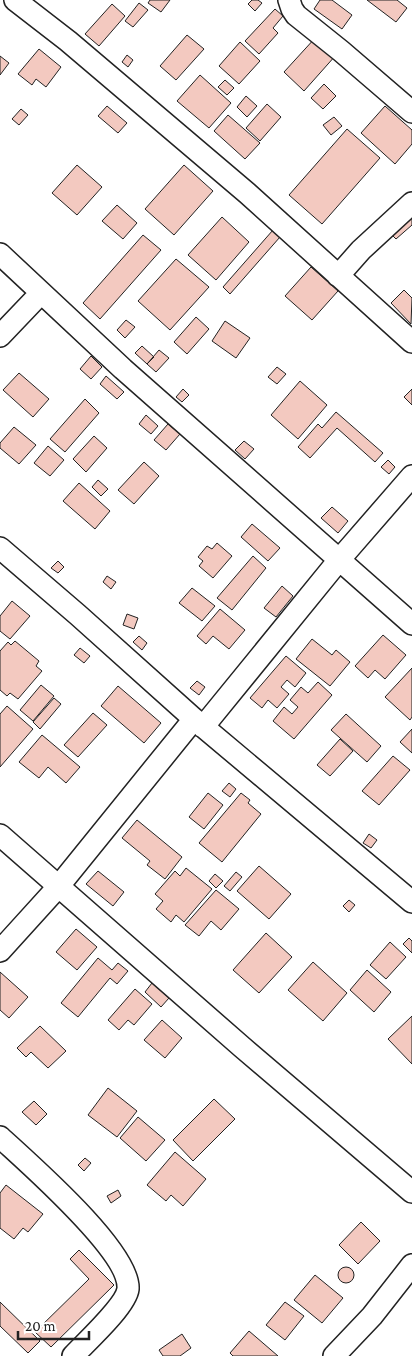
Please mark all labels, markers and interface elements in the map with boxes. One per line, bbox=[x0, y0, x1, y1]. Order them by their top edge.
scale bar bbox=[18, 1308, 89, 1340]
text: 20 m bbox=[25, 1318, 56, 1334]

